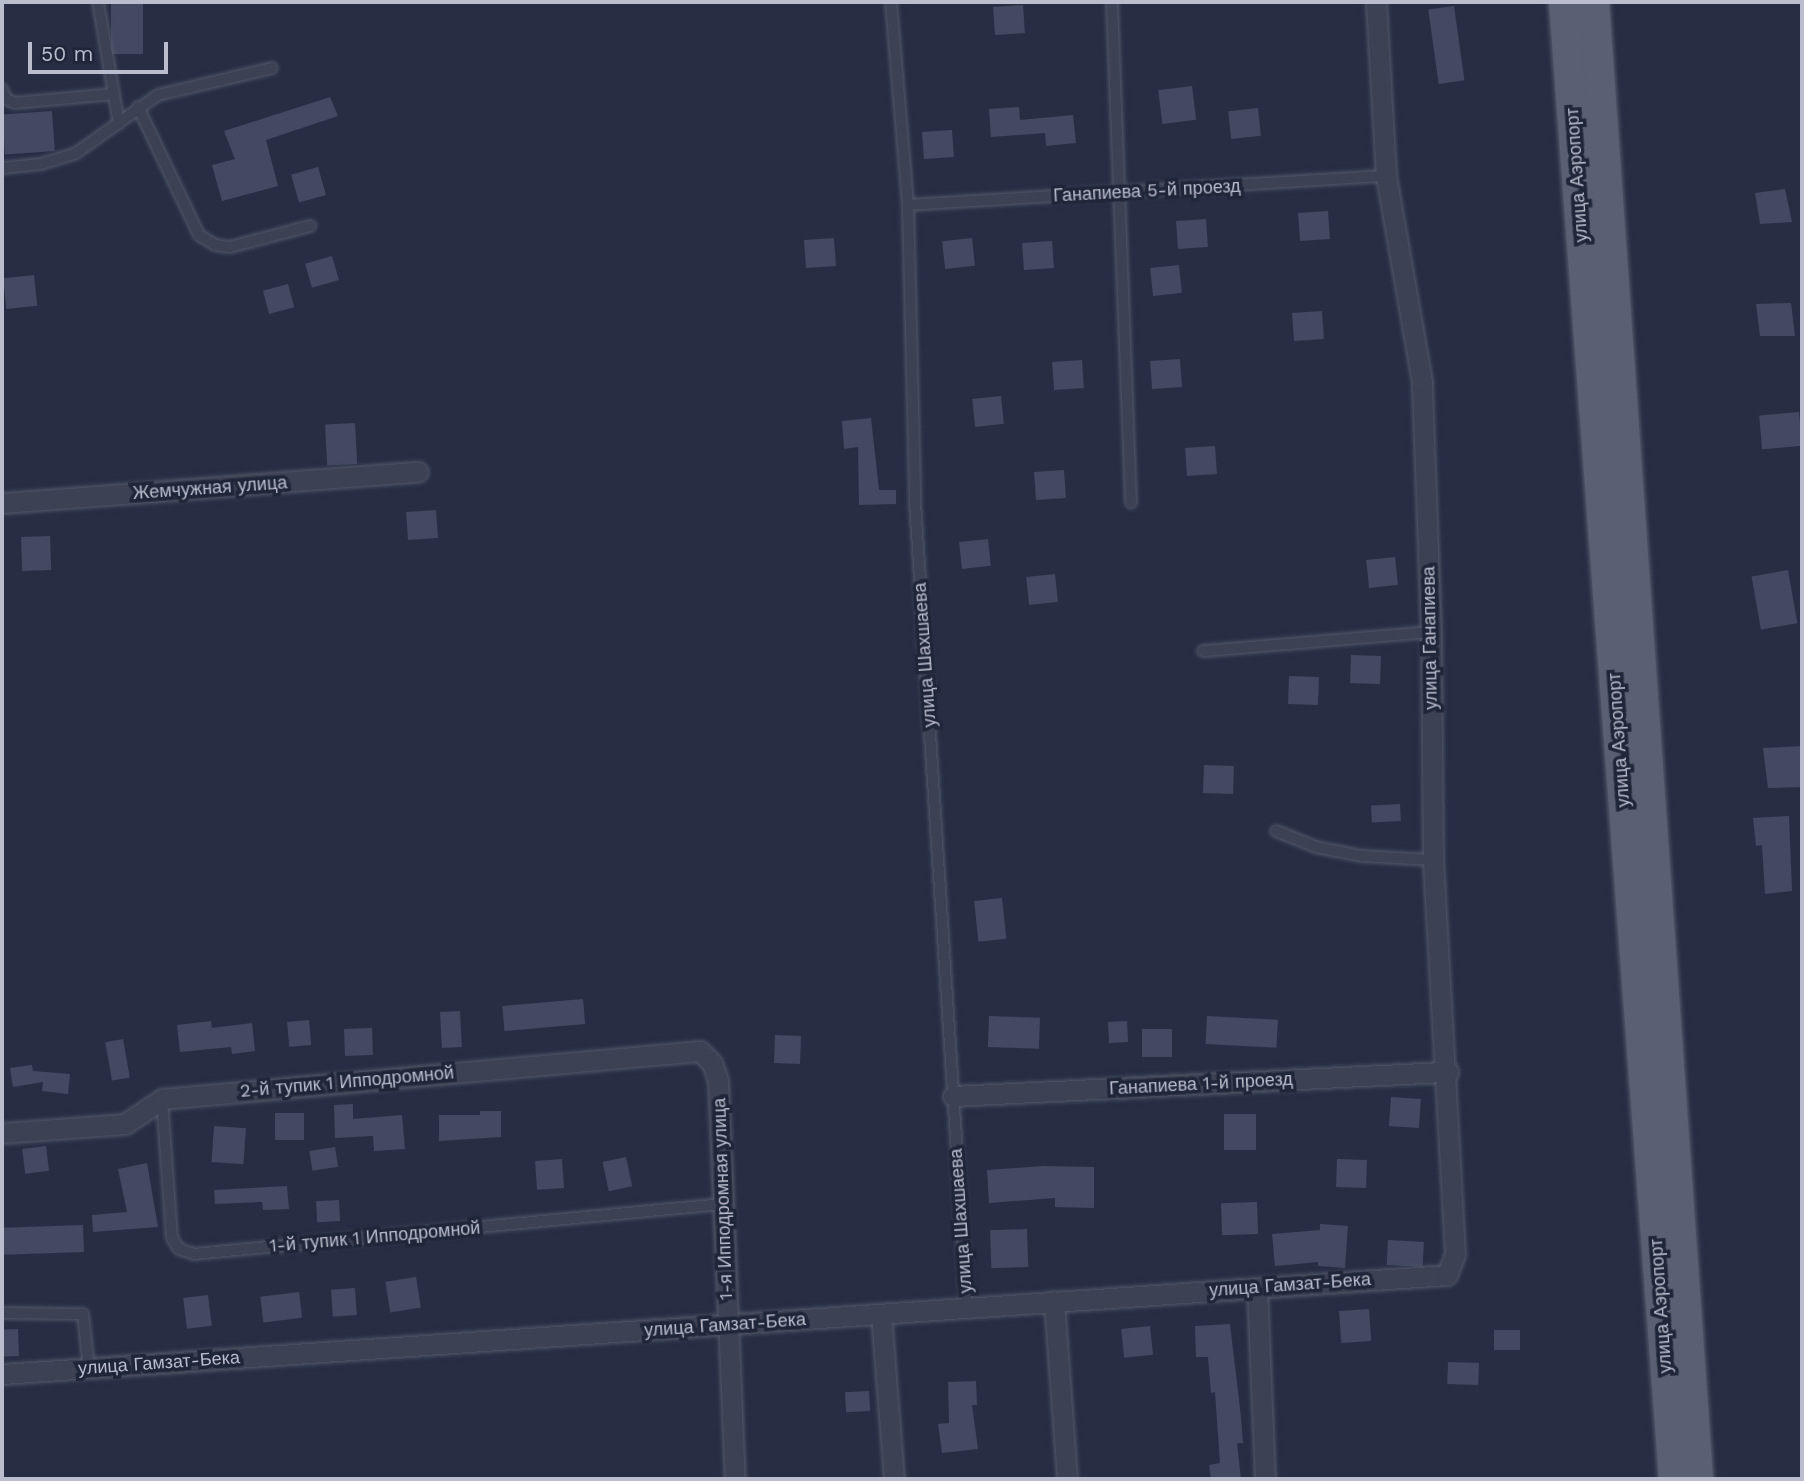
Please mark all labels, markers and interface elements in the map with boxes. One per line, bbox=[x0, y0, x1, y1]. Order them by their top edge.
scale bar bbox=[32, 28, 172, 72]
text: 50 m bbox=[41, 41, 93, 66]
street label: улица Аэропорт bbox=[1562, 107, 1592, 243]
street label: Ганапиева 5-й проезд bbox=[1053, 175, 1241, 207]
street label: Жемчужная улица bbox=[132, 472, 288, 504]
street label: улица Ганапиева bbox=[1418, 566, 1442, 710]
street label: улица Шахшаева bbox=[909, 582, 941, 728]
street label: улица Аэропорт bbox=[1604, 672, 1634, 808]
street label: 2-й тупик 1 Ипподромной bbox=[239, 1062, 455, 1102]
street label: Ганапиева 1-й проезд bbox=[1108, 1068, 1294, 1100]
street label: 1-я Ипподромная улица bbox=[709, 1098, 737, 1300]
street label: улица Шахшаева bbox=[945, 1148, 977, 1294]
street label: 1-й тупик 1 Ипподромной bbox=[269, 1217, 481, 1257]
street label: улица Аэропорт bbox=[1646, 1238, 1676, 1374]
street label: улица Гамзат-Бека bbox=[1208, 1269, 1372, 1301]
street label: улица Гамзат-Бека bbox=[643, 1309, 807, 1341]
street label: улица Гамзат-Бека bbox=[77, 1347, 241, 1379]

